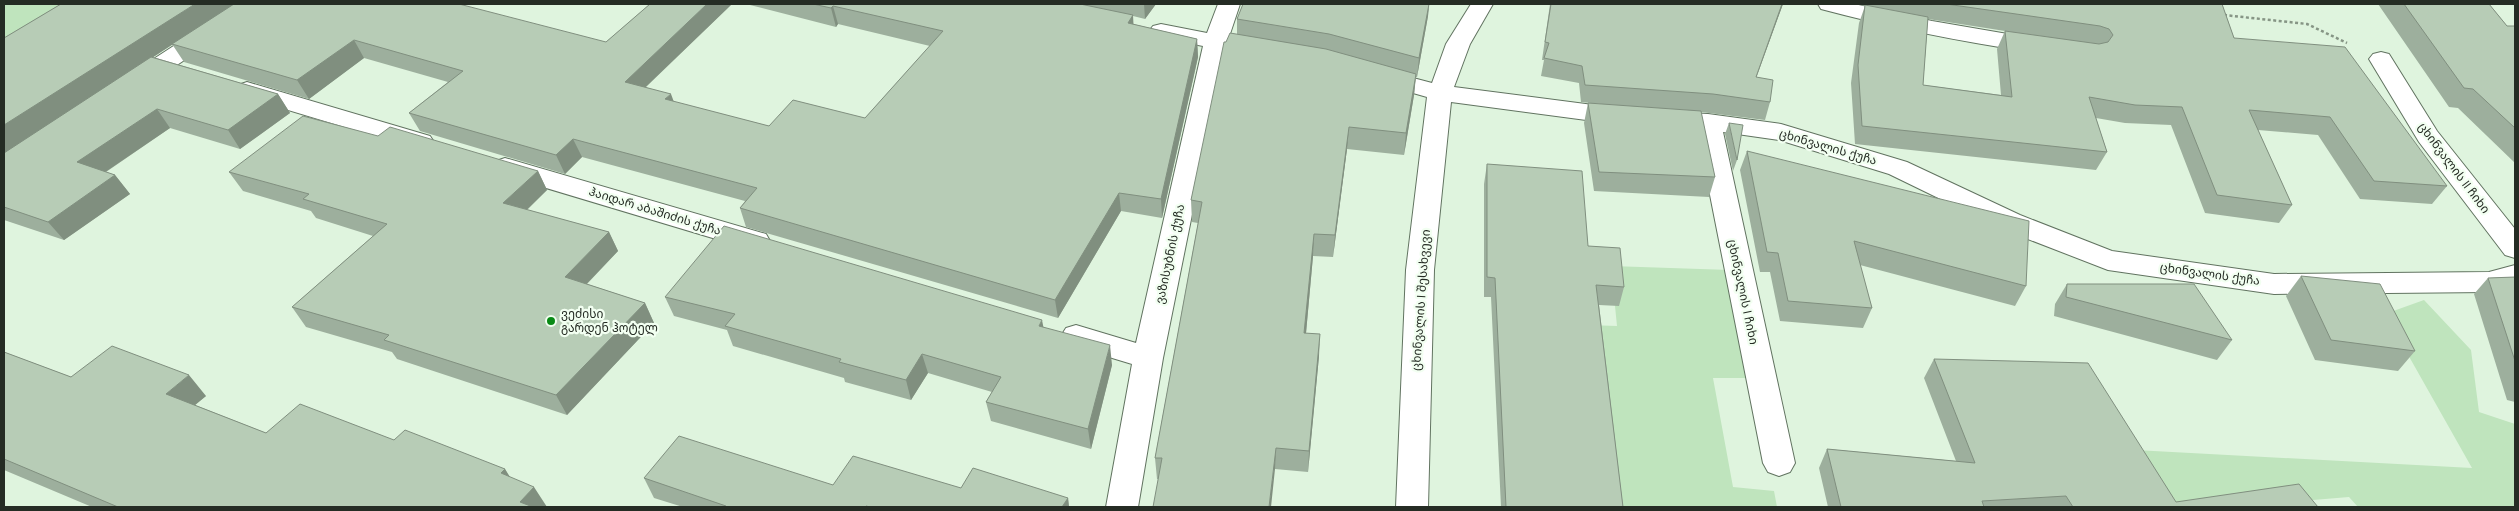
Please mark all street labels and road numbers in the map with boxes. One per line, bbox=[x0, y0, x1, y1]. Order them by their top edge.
street label: ცხინვალის II ჩიხი bbox=[2415, 119, 2494, 217]
street label: ცხინვალის ქუჩა bbox=[1777, 125, 1879, 169]
street label: ჰაიდარ აბაშიძის ქუჩა bbox=[587, 183, 723, 239]
street label: ვაზისუბნის ქუჩა bbox=[1152, 203, 1188, 305]
street label: ცხინვალის I შესახვევი bbox=[1408, 229, 1434, 371]
street label: ცხინვალის I ჩიხი bbox=[1724, 238, 1762, 346]
street label: ცხინვალის ქუჩა bbox=[2159, 259, 2261, 289]

